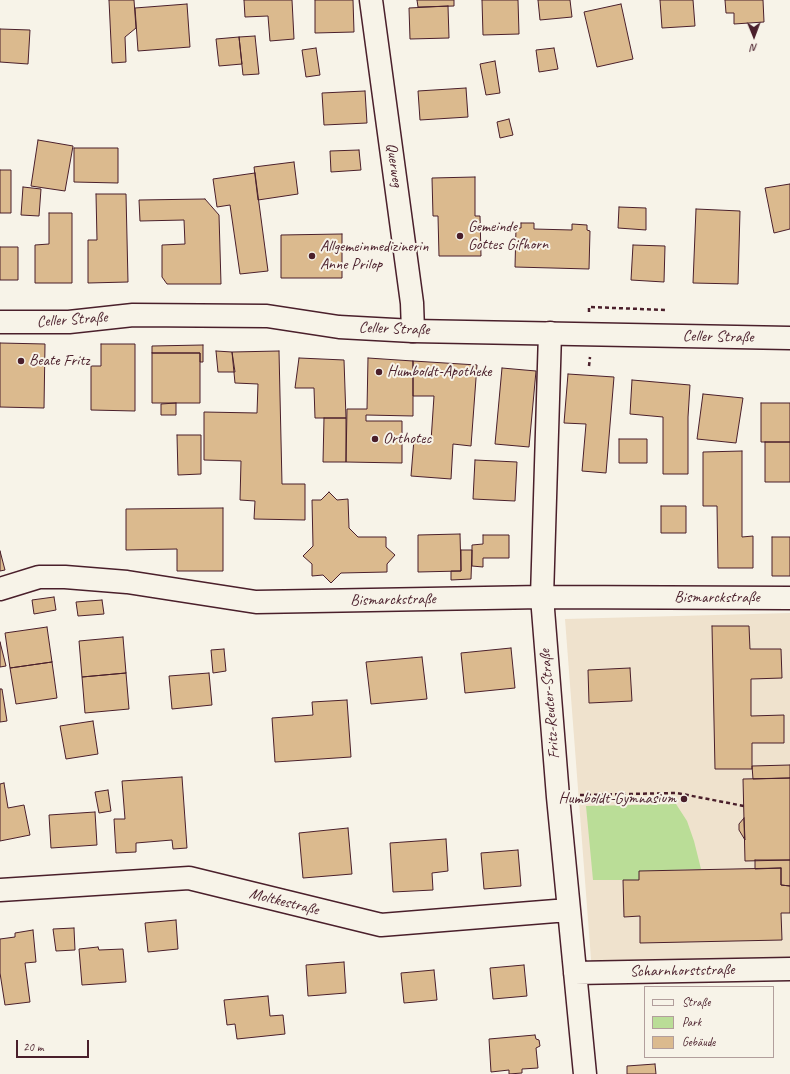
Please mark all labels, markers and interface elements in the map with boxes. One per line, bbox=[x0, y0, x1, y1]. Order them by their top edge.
north arrow bbox=[734, 16, 774, 56]
text: N bbox=[751, 41, 758, 55]
street label: Querweg bbox=[381, 142, 407, 188]
place label: Gemeinde Gottes Gifhorn bbox=[468, 217, 548, 255]
marker: Gemeinde Gottes Gifhorn bbox=[455, 231, 465, 241]
place label: Allgemeinmedizinerin Anne Prilop bbox=[320, 237, 428, 275]
marker: Allgemeinmedizinerin Anne Prilop bbox=[307, 251, 317, 261]
street label: Celler Straße bbox=[36, 308, 108, 332]
street label: Celler Straße bbox=[358, 318, 430, 340]
street label: Celler Straße bbox=[682, 327, 754, 347]
place label: Beate Fritz bbox=[29, 351, 90, 371]
marker: Beate Fritz bbox=[16, 356, 26, 366]
place label: Humboldt-Apotheke bbox=[387, 362, 492, 382]
marker: Humboldt-Apotheke bbox=[374, 367, 384, 377]
place label: Orthotec bbox=[383, 429, 431, 449]
marker: Orthotec bbox=[370, 434, 380, 444]
street label: Bismarckstraße bbox=[674, 588, 760, 608]
street label: Bismarckstraße bbox=[350, 590, 436, 610]
street label: Fritz-Reuter-Straße bbox=[536, 648, 564, 760]
place label: Humboldt-Gymnasium bbox=[559, 789, 676, 809]
marker: Humboldt-Gymnasium bbox=[679, 794, 689, 804]
street label: Moltkestraße bbox=[247, 884, 321, 920]
street label: Scharnhorststraße bbox=[629, 960, 735, 982]
legend bbox=[644, 986, 774, 1058]
text: Straße bbox=[682, 994, 710, 1010]
text: Park bbox=[682, 1014, 701, 1030]
scale bar bbox=[18, 1032, 91, 1058]
text: Gebäude bbox=[682, 1034, 715, 1050]
text: 20 m bbox=[23, 1039, 43, 1055]

